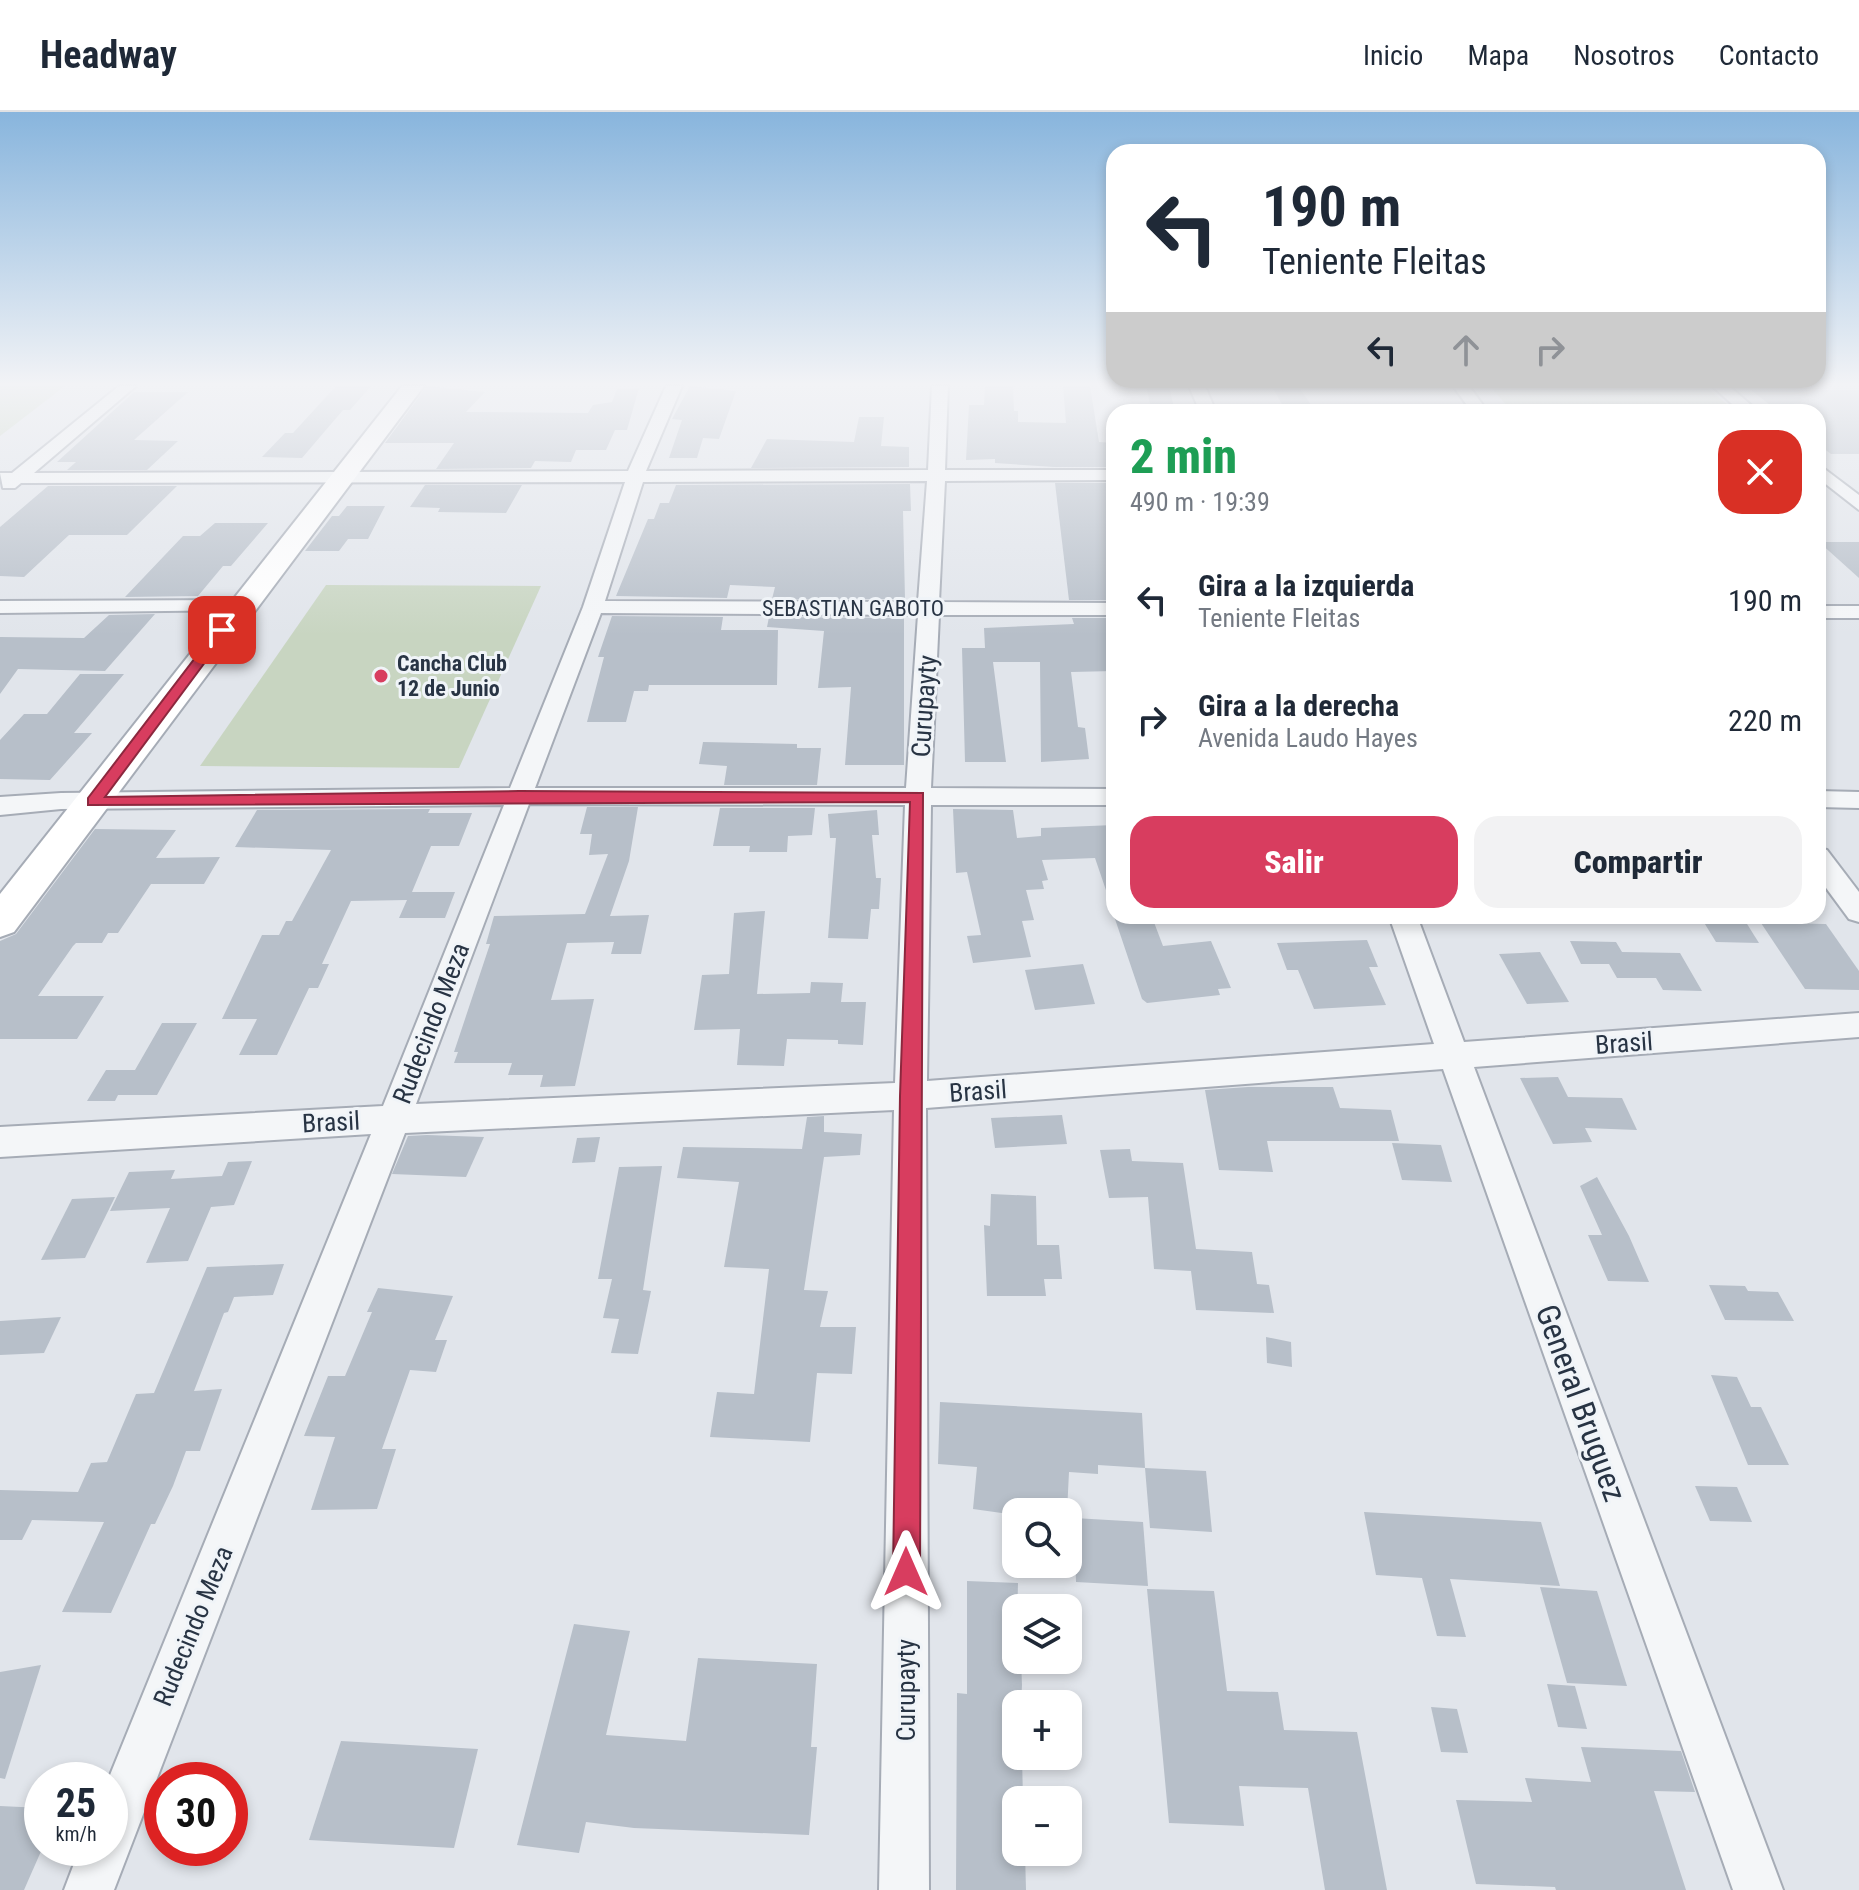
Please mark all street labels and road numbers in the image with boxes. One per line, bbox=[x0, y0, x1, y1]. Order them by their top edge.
street label: SEBASTIAN GABOTO bbox=[762, 596, 944, 621]
street label: Curupayty bbox=[905, 654, 943, 758]
street label: Rudecindo Meza bbox=[387, 938, 475, 1108]
street label: Brasil bbox=[1594, 1026, 1654, 1060]
street label: Brasil bbox=[948, 1074, 1008, 1108]
street label: Brasil bbox=[301, 1106, 361, 1138]
street label: General Bruguez bbox=[1528, 1299, 1634, 1507]
street label: Rudecindo Meza bbox=[147, 1542, 239, 1710]
street label: Curupayty bbox=[891, 1639, 921, 1741]

